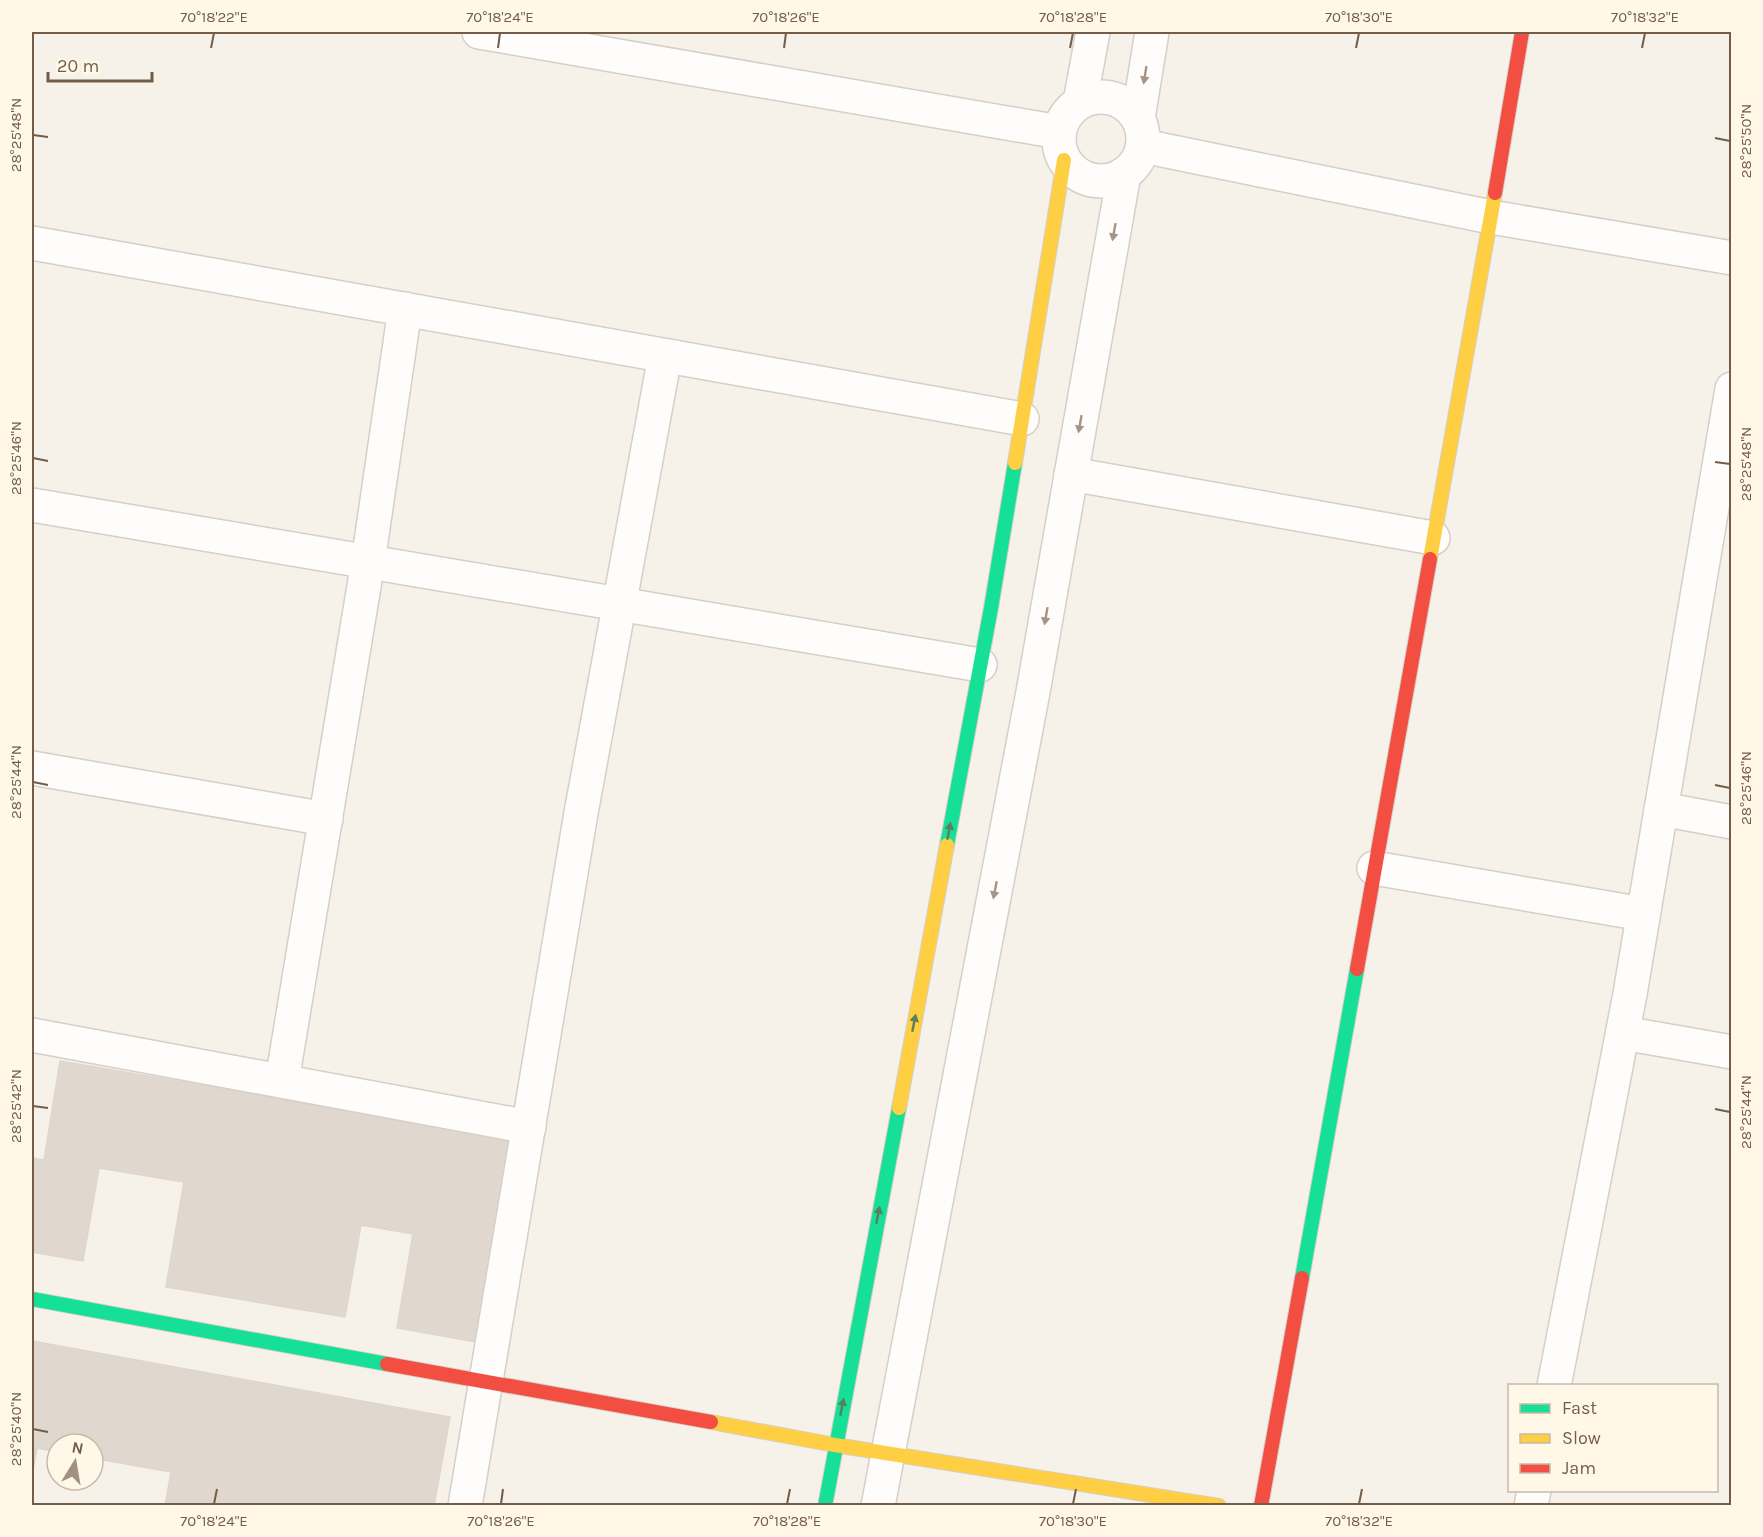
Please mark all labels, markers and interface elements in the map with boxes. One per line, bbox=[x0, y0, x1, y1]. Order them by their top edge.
text: 70°18'22"E bbox=[180, 8, 248, 26]
text: 70°18'24"E bbox=[466, 8, 534, 26]
text: 70°18'26"E bbox=[752, 8, 820, 26]
text: 70°18'28"E bbox=[1039, 8, 1107, 26]
text: 70°18'30"E bbox=[1325, 8, 1393, 26]
text: 70°18'32"E bbox=[1611, 8, 1679, 26]
scale bar bbox=[48, 45, 152, 83]
text: 20 m bbox=[57, 55, 99, 77]
one-way arrow bbox=[1140, 65, 1149, 84]
text: 28°25'48"N bbox=[7, 98, 25, 172]
text: 28°25'50"N bbox=[1737, 104, 1755, 178]
one-way arrow bbox=[1109, 222, 1118, 241]
one-way arrow bbox=[1075, 415, 1084, 434]
text: 28°25'46"N bbox=[7, 421, 25, 495]
text: 28°25'48"N bbox=[1737, 427, 1755, 501]
one-way arrow bbox=[1041, 607, 1050, 626]
text: 28°25'44"N bbox=[7, 745, 25, 819]
text: 28°25'46"N bbox=[1737, 751, 1755, 825]
one-way arrow bbox=[945, 822, 954, 841]
one-way arrow bbox=[990, 881, 999, 900]
one-way arrow bbox=[910, 1013, 919, 1032]
text: 28°25'42"N bbox=[7, 1069, 25, 1143]
text: 28°25'44"N bbox=[1737, 1075, 1755, 1149]
one-way arrow bbox=[874, 1205, 883, 1224]
legend bbox=[1508, 1384, 1718, 1492]
text: 28°25'40"N bbox=[7, 1392, 25, 1466]
one-way arrow bbox=[838, 1397, 847, 1416]
text: Fast bbox=[1562, 1397, 1597, 1419]
text: Slow bbox=[1562, 1427, 1601, 1449]
north arrow bbox=[45, 1432, 105, 1492]
text: N bbox=[70, 1437, 85, 1458]
text: Jam bbox=[1562, 1457, 1596, 1479]
text: 70°18'24"E bbox=[180, 1512, 248, 1530]
text: 70°18'26"E bbox=[467, 1512, 535, 1530]
text: 70°18'28"E bbox=[753, 1512, 821, 1530]
text: 70°18'30"E bbox=[1039, 1512, 1107, 1530]
text: 70°18'32"E bbox=[1325, 1512, 1393, 1530]

